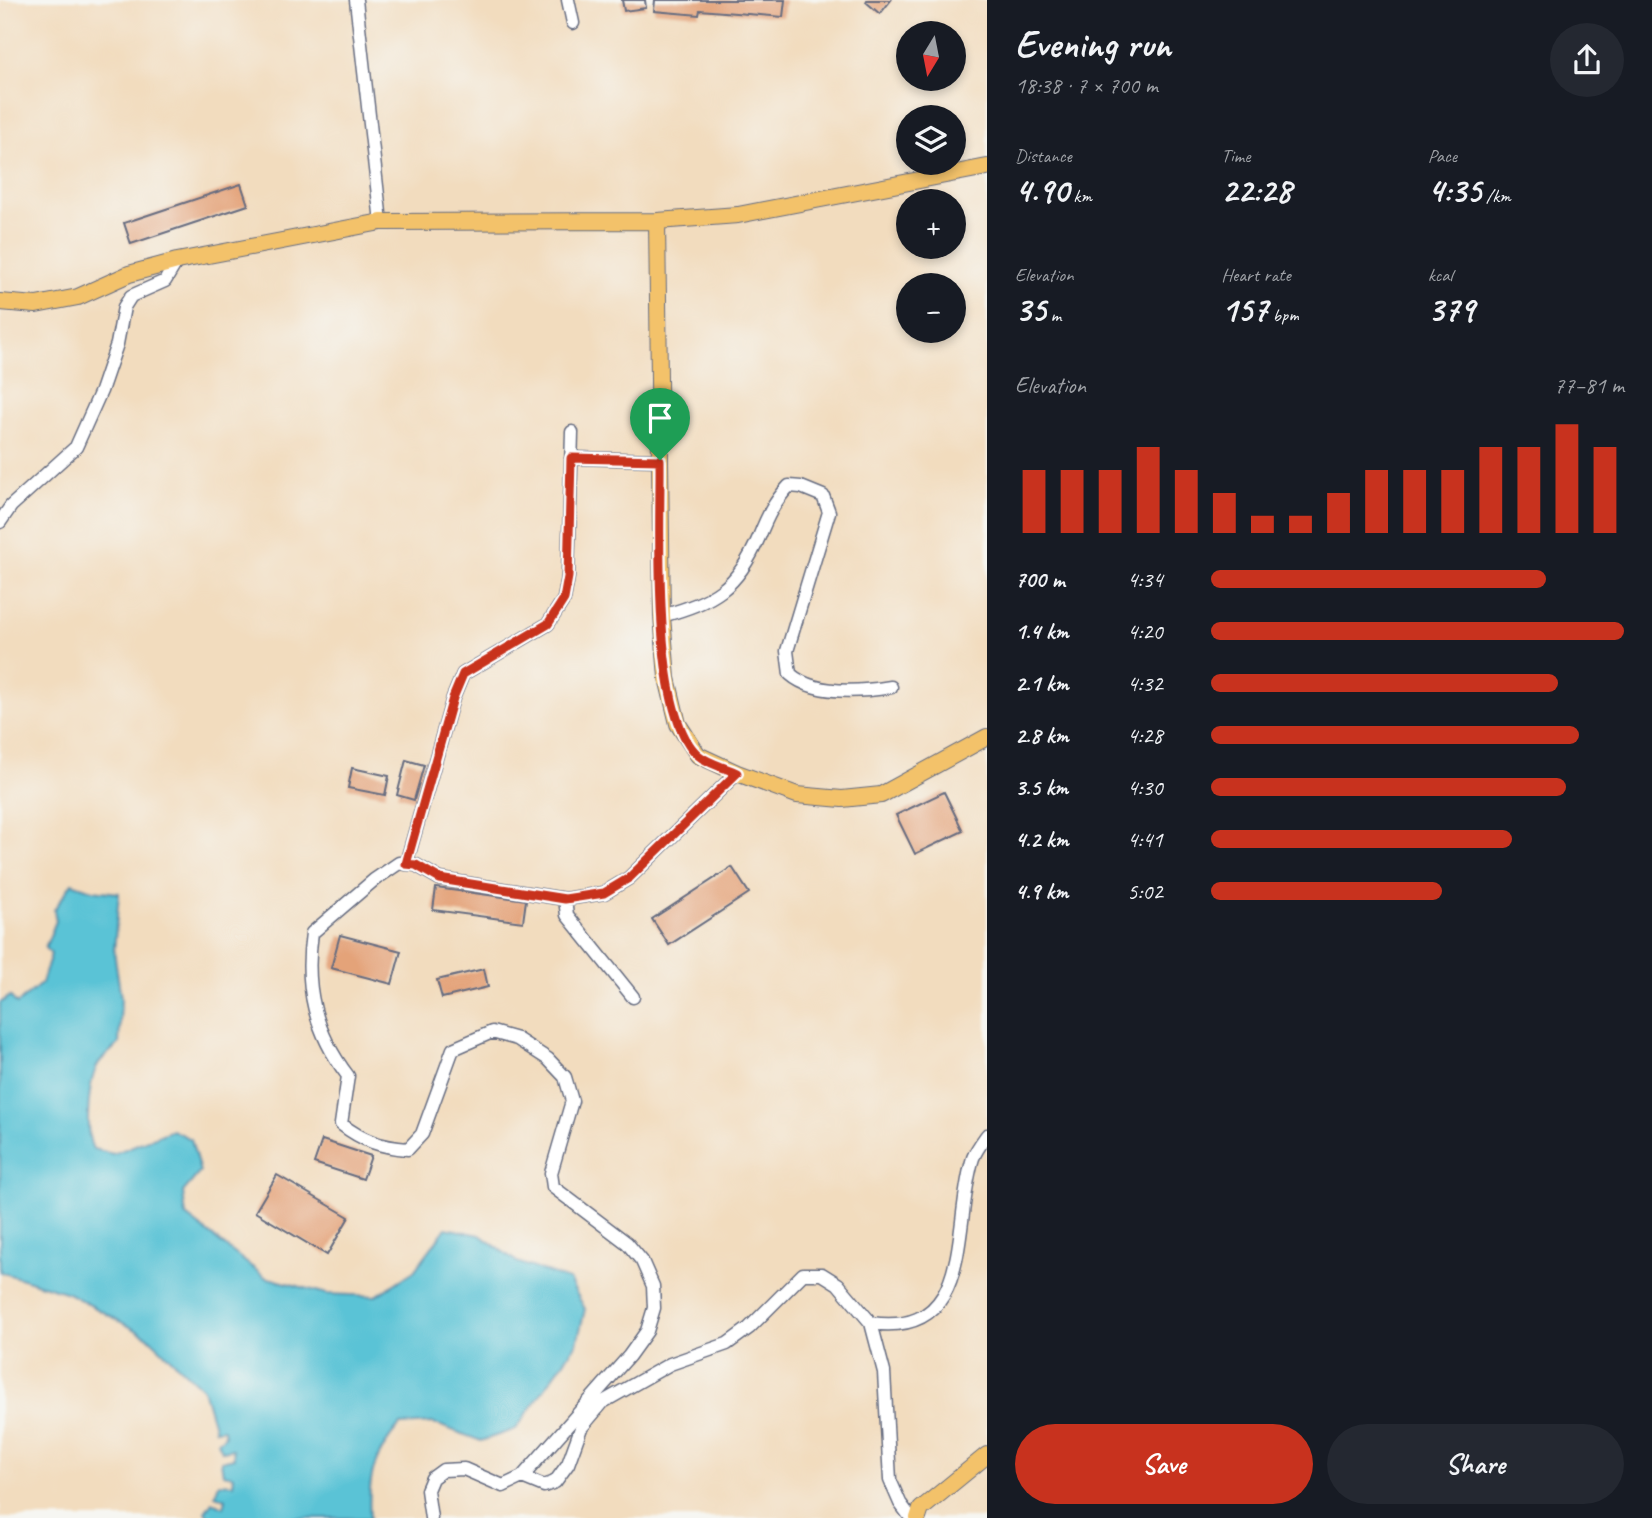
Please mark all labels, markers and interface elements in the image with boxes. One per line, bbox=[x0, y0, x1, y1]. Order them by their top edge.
north arrow bbox=[896, 21, 966, 91]
map controls bbox=[896, 21, 966, 343]
text: Evening run bbox=[1015, 21, 1171, 68]
button: share bbox=[1550, 23, 1624, 97]
text: 18:38 · 7 × 700 m bbox=[1015, 71, 1158, 100]
button: layers bbox=[896, 105, 966, 175]
text: Distance bbox=[1015, 144, 1072, 168]
text: Time bbox=[1221, 144, 1250, 168]
text: Pace bbox=[1428, 144, 1457, 168]
text: 4.90 bbox=[1015, 168, 1069, 213]
text: 22:28 bbox=[1221, 168, 1291, 213]
text: 4:35 bbox=[1428, 168, 1481, 213]
text: km bbox=[1069, 184, 1092, 208]
text: /km bbox=[1481, 184, 1511, 208]
button: + bbox=[896, 189, 966, 259]
text: Elevation bbox=[1015, 263, 1073, 287]
text: Heart rate bbox=[1221, 263, 1291, 287]
text: kcal bbox=[1428, 263, 1453, 287]
button: − bbox=[896, 273, 966, 343]
text: 35 bbox=[1015, 287, 1046, 332]
text: 157 bbox=[1221, 287, 1268, 332]
text: 379 bbox=[1428, 287, 1474, 332]
text: m bbox=[1046, 303, 1061, 327]
text: bpm bbox=[1268, 303, 1299, 327]
text: Elevation bbox=[1015, 371, 1086, 400]
text: 77–81 m bbox=[1554, 371, 1624, 400]
pin bbox=[630, 388, 690, 460]
icon: arrive bbox=[641, 399, 679, 437]
text: 700 m bbox=[1015, 565, 1065, 594]
text: 4:34 bbox=[1127, 565, 1163, 594]
text: 1.4 km bbox=[1015, 617, 1069, 646]
text: 4:20 bbox=[1127, 617, 1163, 646]
text: 2.1 km bbox=[1015, 669, 1069, 698]
text: 4:32 bbox=[1127, 669, 1163, 698]
text: 2.8 km bbox=[1015, 721, 1069, 750]
text: 4:28 bbox=[1127, 721, 1163, 750]
text: 3.5 km bbox=[1015, 773, 1068, 802]
text: 4:30 bbox=[1127, 773, 1163, 802]
text: 4.2 km bbox=[1015, 825, 1069, 854]
text: 4:41 bbox=[1127, 825, 1163, 854]
text: 4.9 km bbox=[1015, 877, 1068, 906]
text: 5:02 bbox=[1127, 877, 1163, 906]
button: Save bbox=[1015, 1424, 1313, 1504]
button: Share bbox=[1327, 1424, 1624, 1504]

